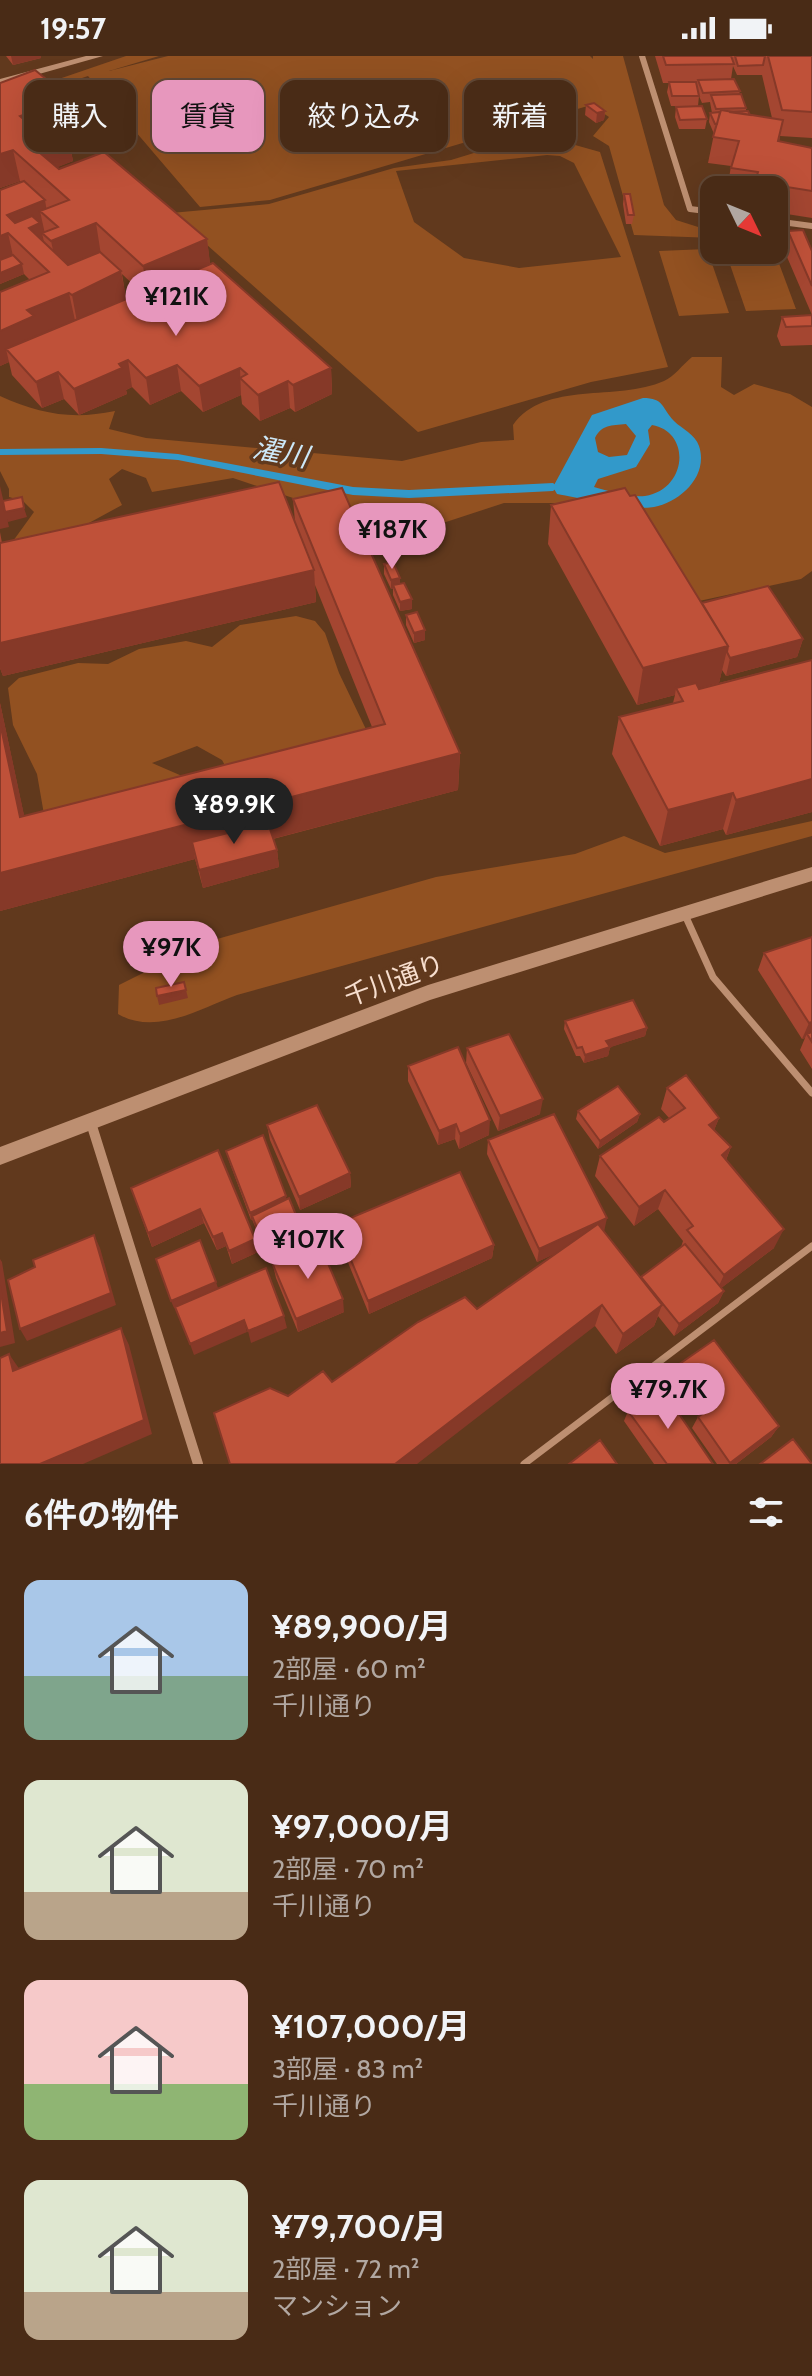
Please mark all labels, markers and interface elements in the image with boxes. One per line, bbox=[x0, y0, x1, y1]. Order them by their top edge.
text: 19:57 bbox=[40, 10, 106, 47]
chip: 購入 bbox=[24, 80, 136, 152]
chip: 賃貸 bbox=[152, 80, 264, 152]
chip: 絞り込み bbox=[280, 80, 448, 152]
chip: 新着 bbox=[464, 80, 576, 152]
north arrow bbox=[700, 176, 788, 264]
map controls bbox=[700, 176, 788, 264]
pin: ¥121K bbox=[120, 270, 232, 338]
text: ¥121K bbox=[144, 280, 208, 312]
water label: 濯川 bbox=[250, 430, 315, 475]
pin: ¥187K bbox=[336, 503, 448, 571]
text: ¥187K bbox=[357, 513, 427, 545]
pin: ¥89.9K bbox=[169, 778, 299, 846]
text: ¥89.9K bbox=[193, 788, 275, 820]
pin: ¥97K bbox=[124, 921, 218, 989]
text: ¥97K bbox=[141, 931, 201, 963]
street label: 千川通り bbox=[340, 947, 448, 1013]
pin: ¥107K bbox=[252, 1213, 364, 1281]
text: ¥107K bbox=[271, 1223, 345, 1255]
pin: ¥79.7K bbox=[603, 1363, 733, 1431]
text: ¥79.7K bbox=[629, 1373, 707, 1405]
icon: filters bbox=[744, 1490, 788, 1534]
text: 6件の物件 bbox=[24, 1494, 179, 1536]
text: ¥89,900/月 bbox=[272, 1605, 452, 1647]
icon: home bbox=[88, 1612, 184, 1708]
text: 2部屋 · 60 m² bbox=[272, 1653, 426, 1685]
text: 千川通り bbox=[272, 1690, 376, 1722]
text: ¥97,000/月 bbox=[272, 1805, 453, 1847]
icon: home bbox=[88, 1812, 184, 1908]
text: 2部屋 · 70 m² bbox=[272, 1853, 424, 1885]
text: 千川通り bbox=[272, 1890, 376, 1922]
text: ¥107,000/月 bbox=[272, 2005, 471, 2047]
icon: home bbox=[88, 2012, 184, 2108]
text: 3部屋 · 83 m² bbox=[272, 2053, 423, 2085]
text: 千川通り bbox=[272, 2090, 376, 2122]
text: ¥79,700/月 bbox=[272, 2205, 447, 2247]
icon: home bbox=[88, 2212, 184, 2308]
text: 2部屋 · 72 m² bbox=[272, 2253, 420, 2285]
text: マンション bbox=[272, 2290, 402, 2322]

